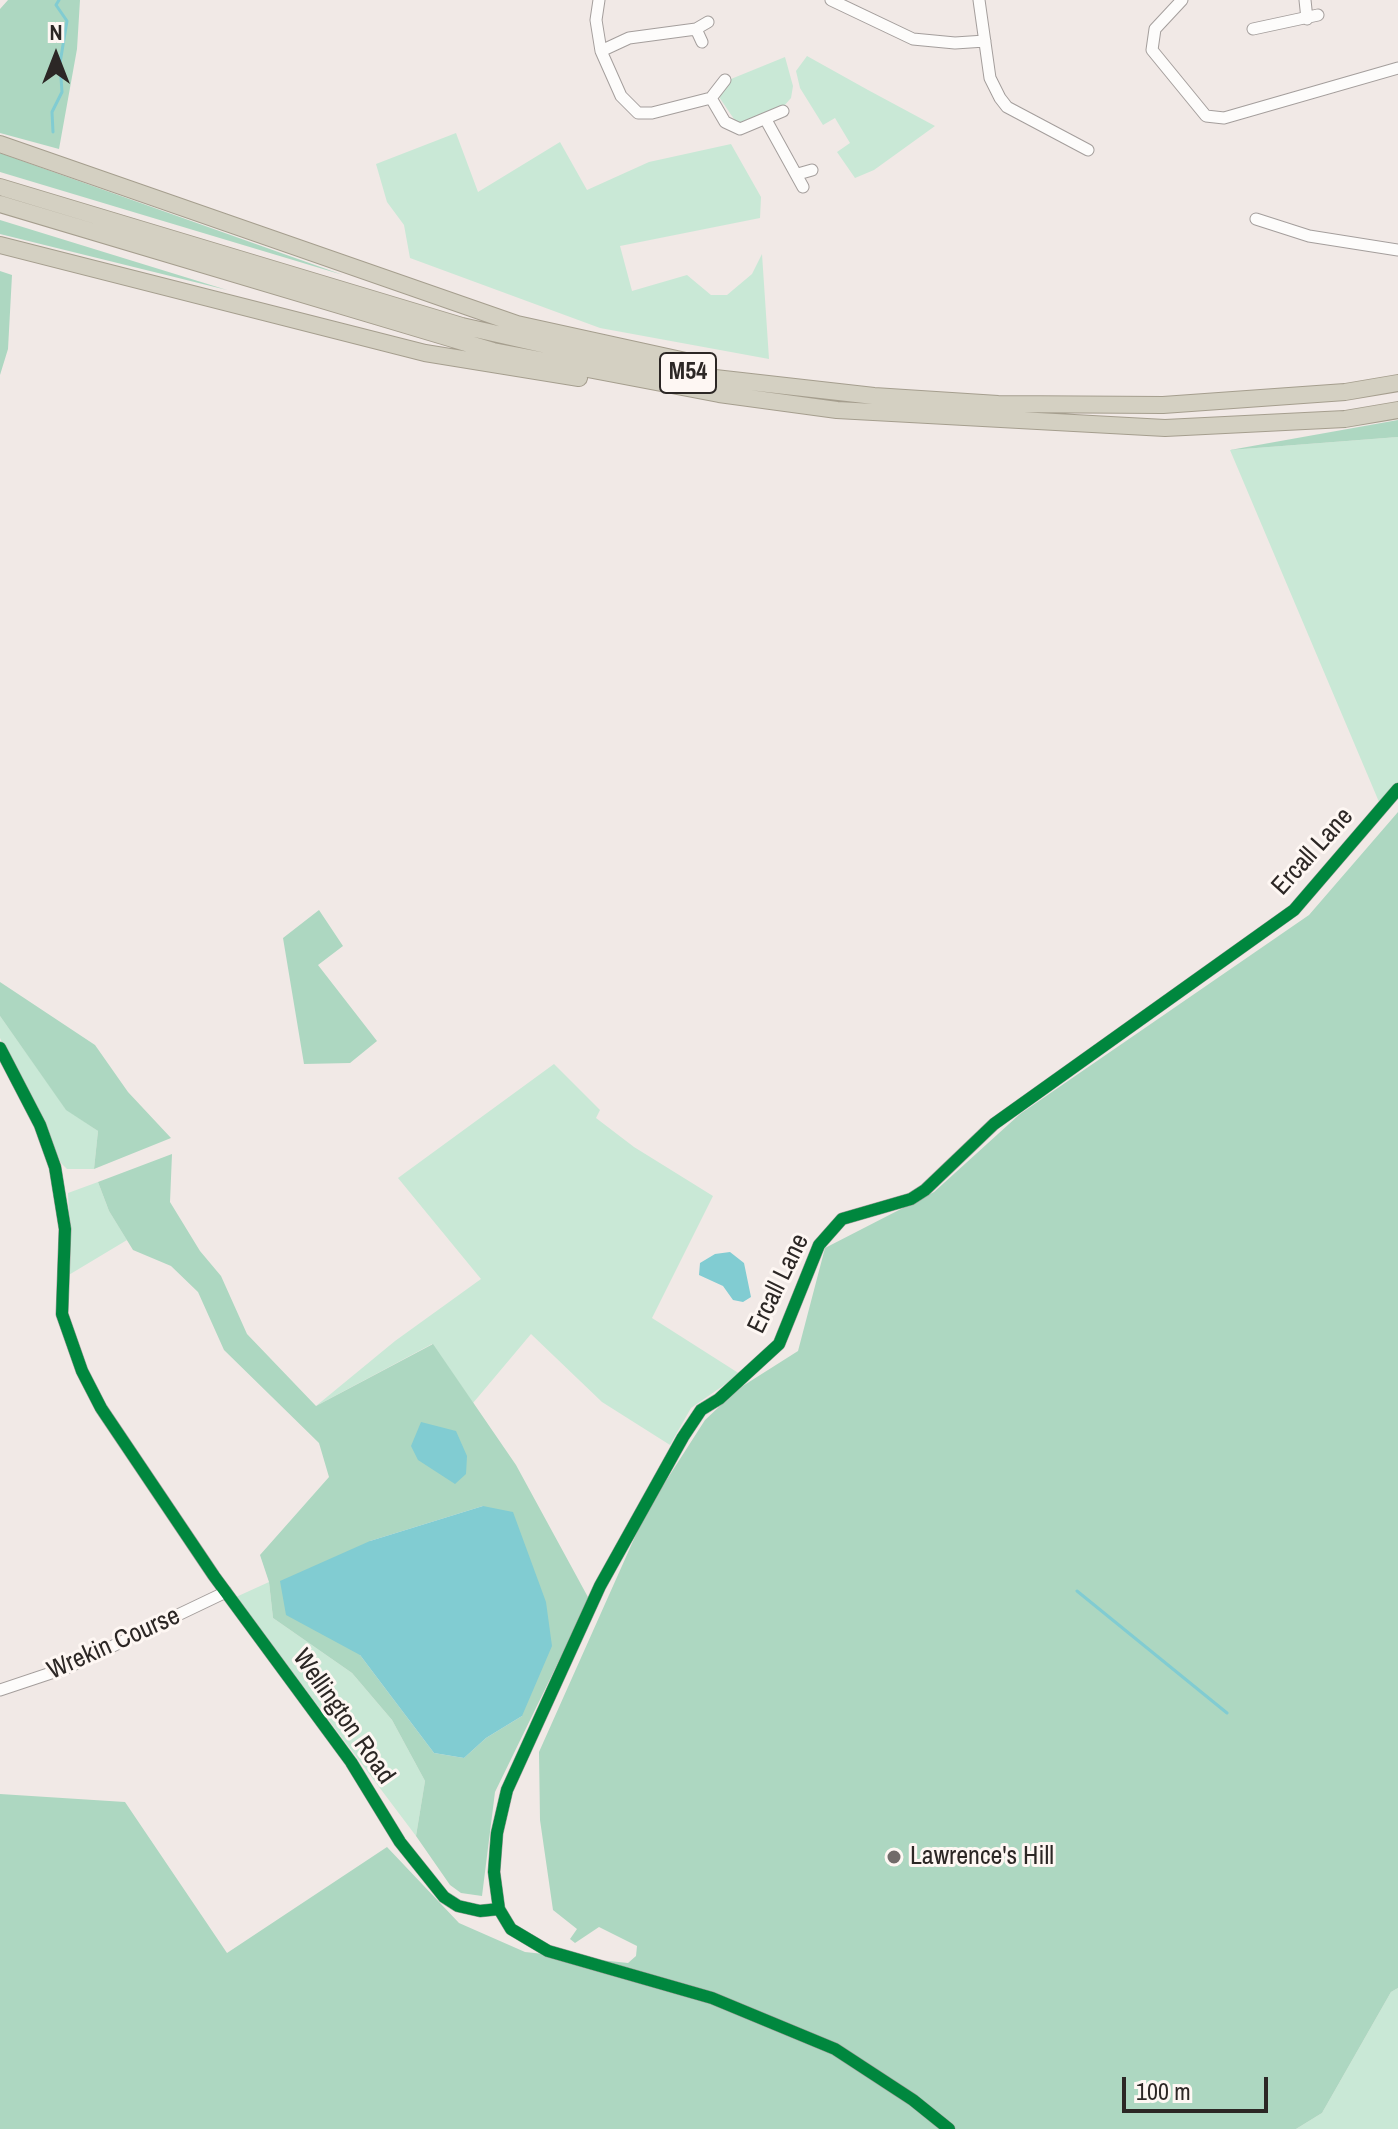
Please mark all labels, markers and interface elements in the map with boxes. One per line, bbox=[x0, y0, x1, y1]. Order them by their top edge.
north arrow bbox=[16, 16, 96, 96]
text: N bbox=[49, 17, 63, 47]
road number: M54 bbox=[660, 353, 716, 393]
street label: Ercall Lane bbox=[1266, 802, 1360, 902]
street label: Ercall Lane bbox=[742, 1229, 816, 1339]
street label: Wrekin Course bbox=[43, 1601, 185, 1687]
street label: Wellington Road bbox=[285, 1644, 401, 1790]
place label: Lawrence's Hill bbox=[910, 1841, 1054, 1873]
marker: Lawrence's Hill bbox=[885, 1848, 903, 1866]
scale bar bbox=[1126, 2061, 1272, 2111]
text: 100 m bbox=[1136, 2075, 1191, 2107]

